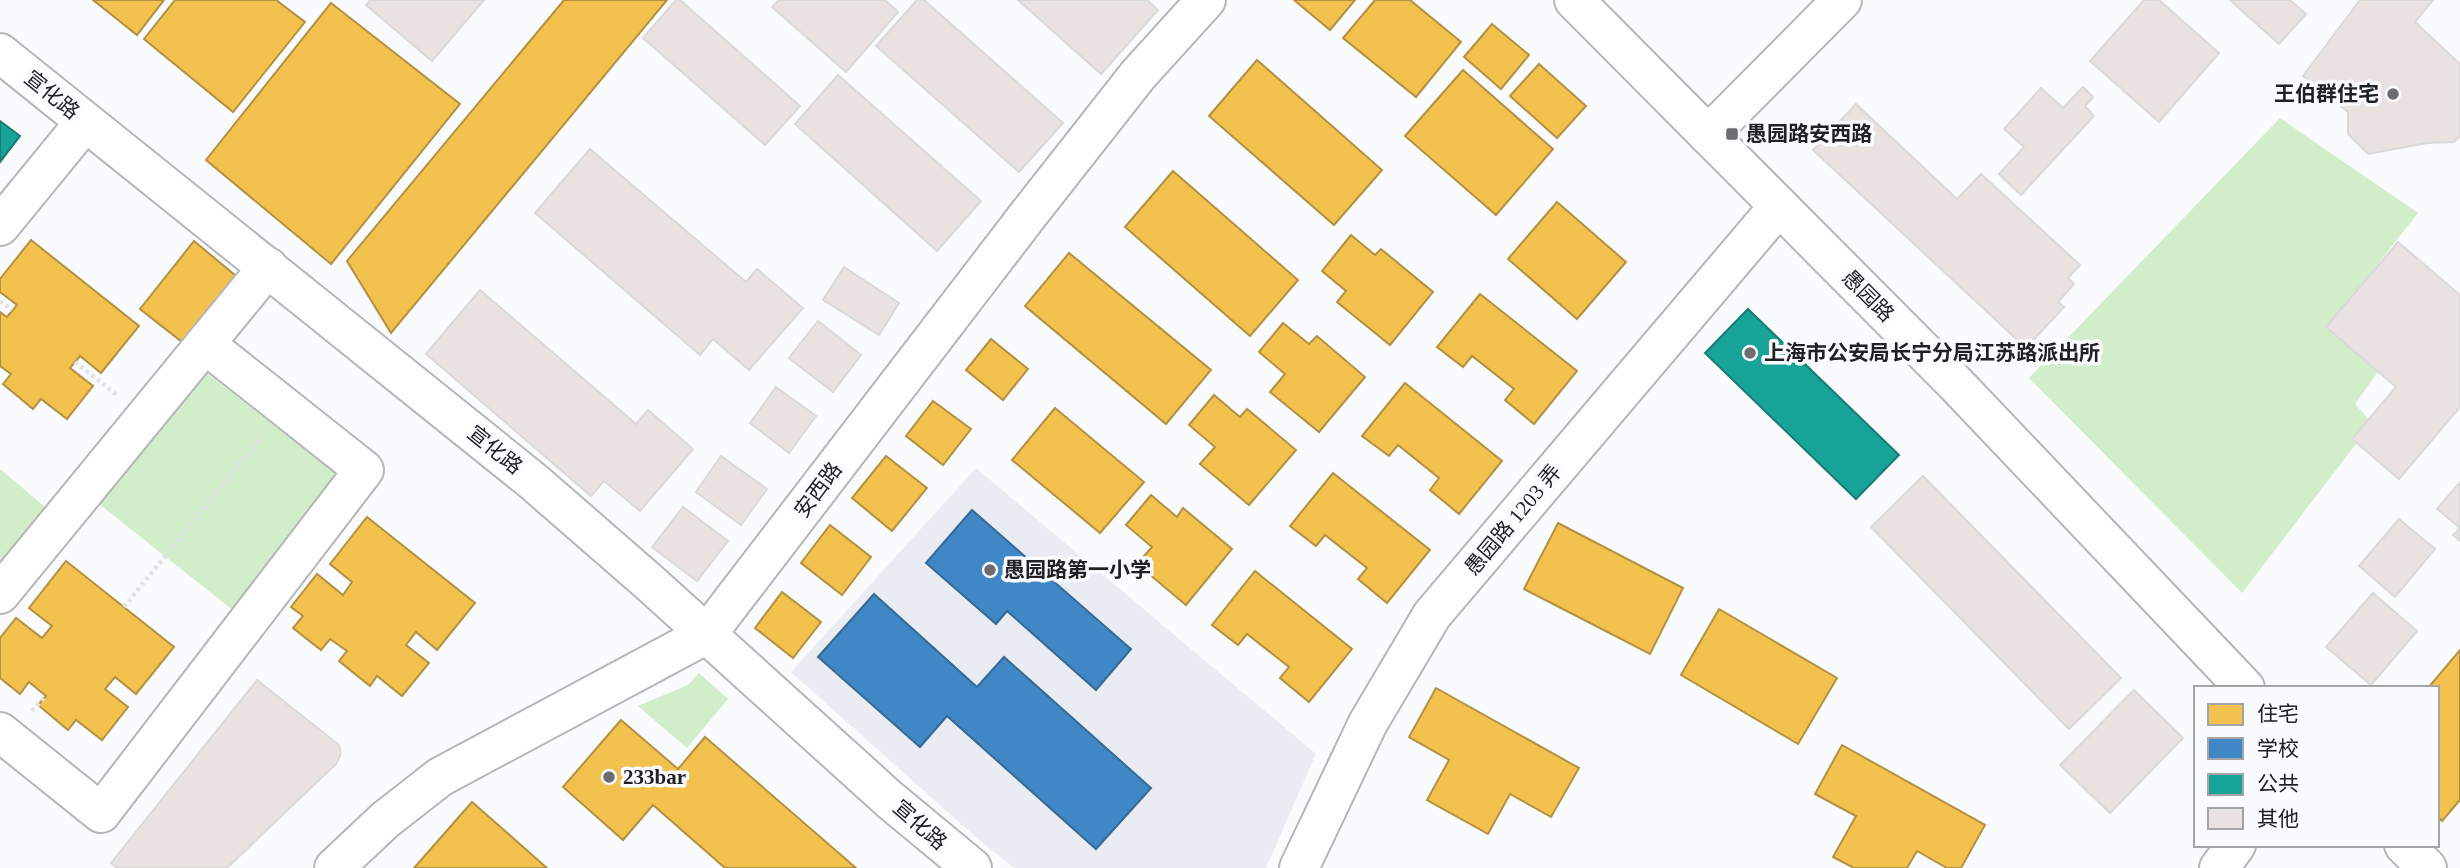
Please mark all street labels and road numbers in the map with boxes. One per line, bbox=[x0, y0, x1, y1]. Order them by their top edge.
street label: 宣化路 bbox=[20, 66, 84, 124]
street label: 愚园路 bbox=[1837, 265, 1899, 327]
street label: 宣化路 bbox=[463, 421, 527, 479]
street label: 安西路 bbox=[789, 458, 847, 522]
street label: 愚园路 1203 弄 bbox=[1460, 460, 1566, 580]
street label: 宣化路 bbox=[888, 795, 952, 855]

